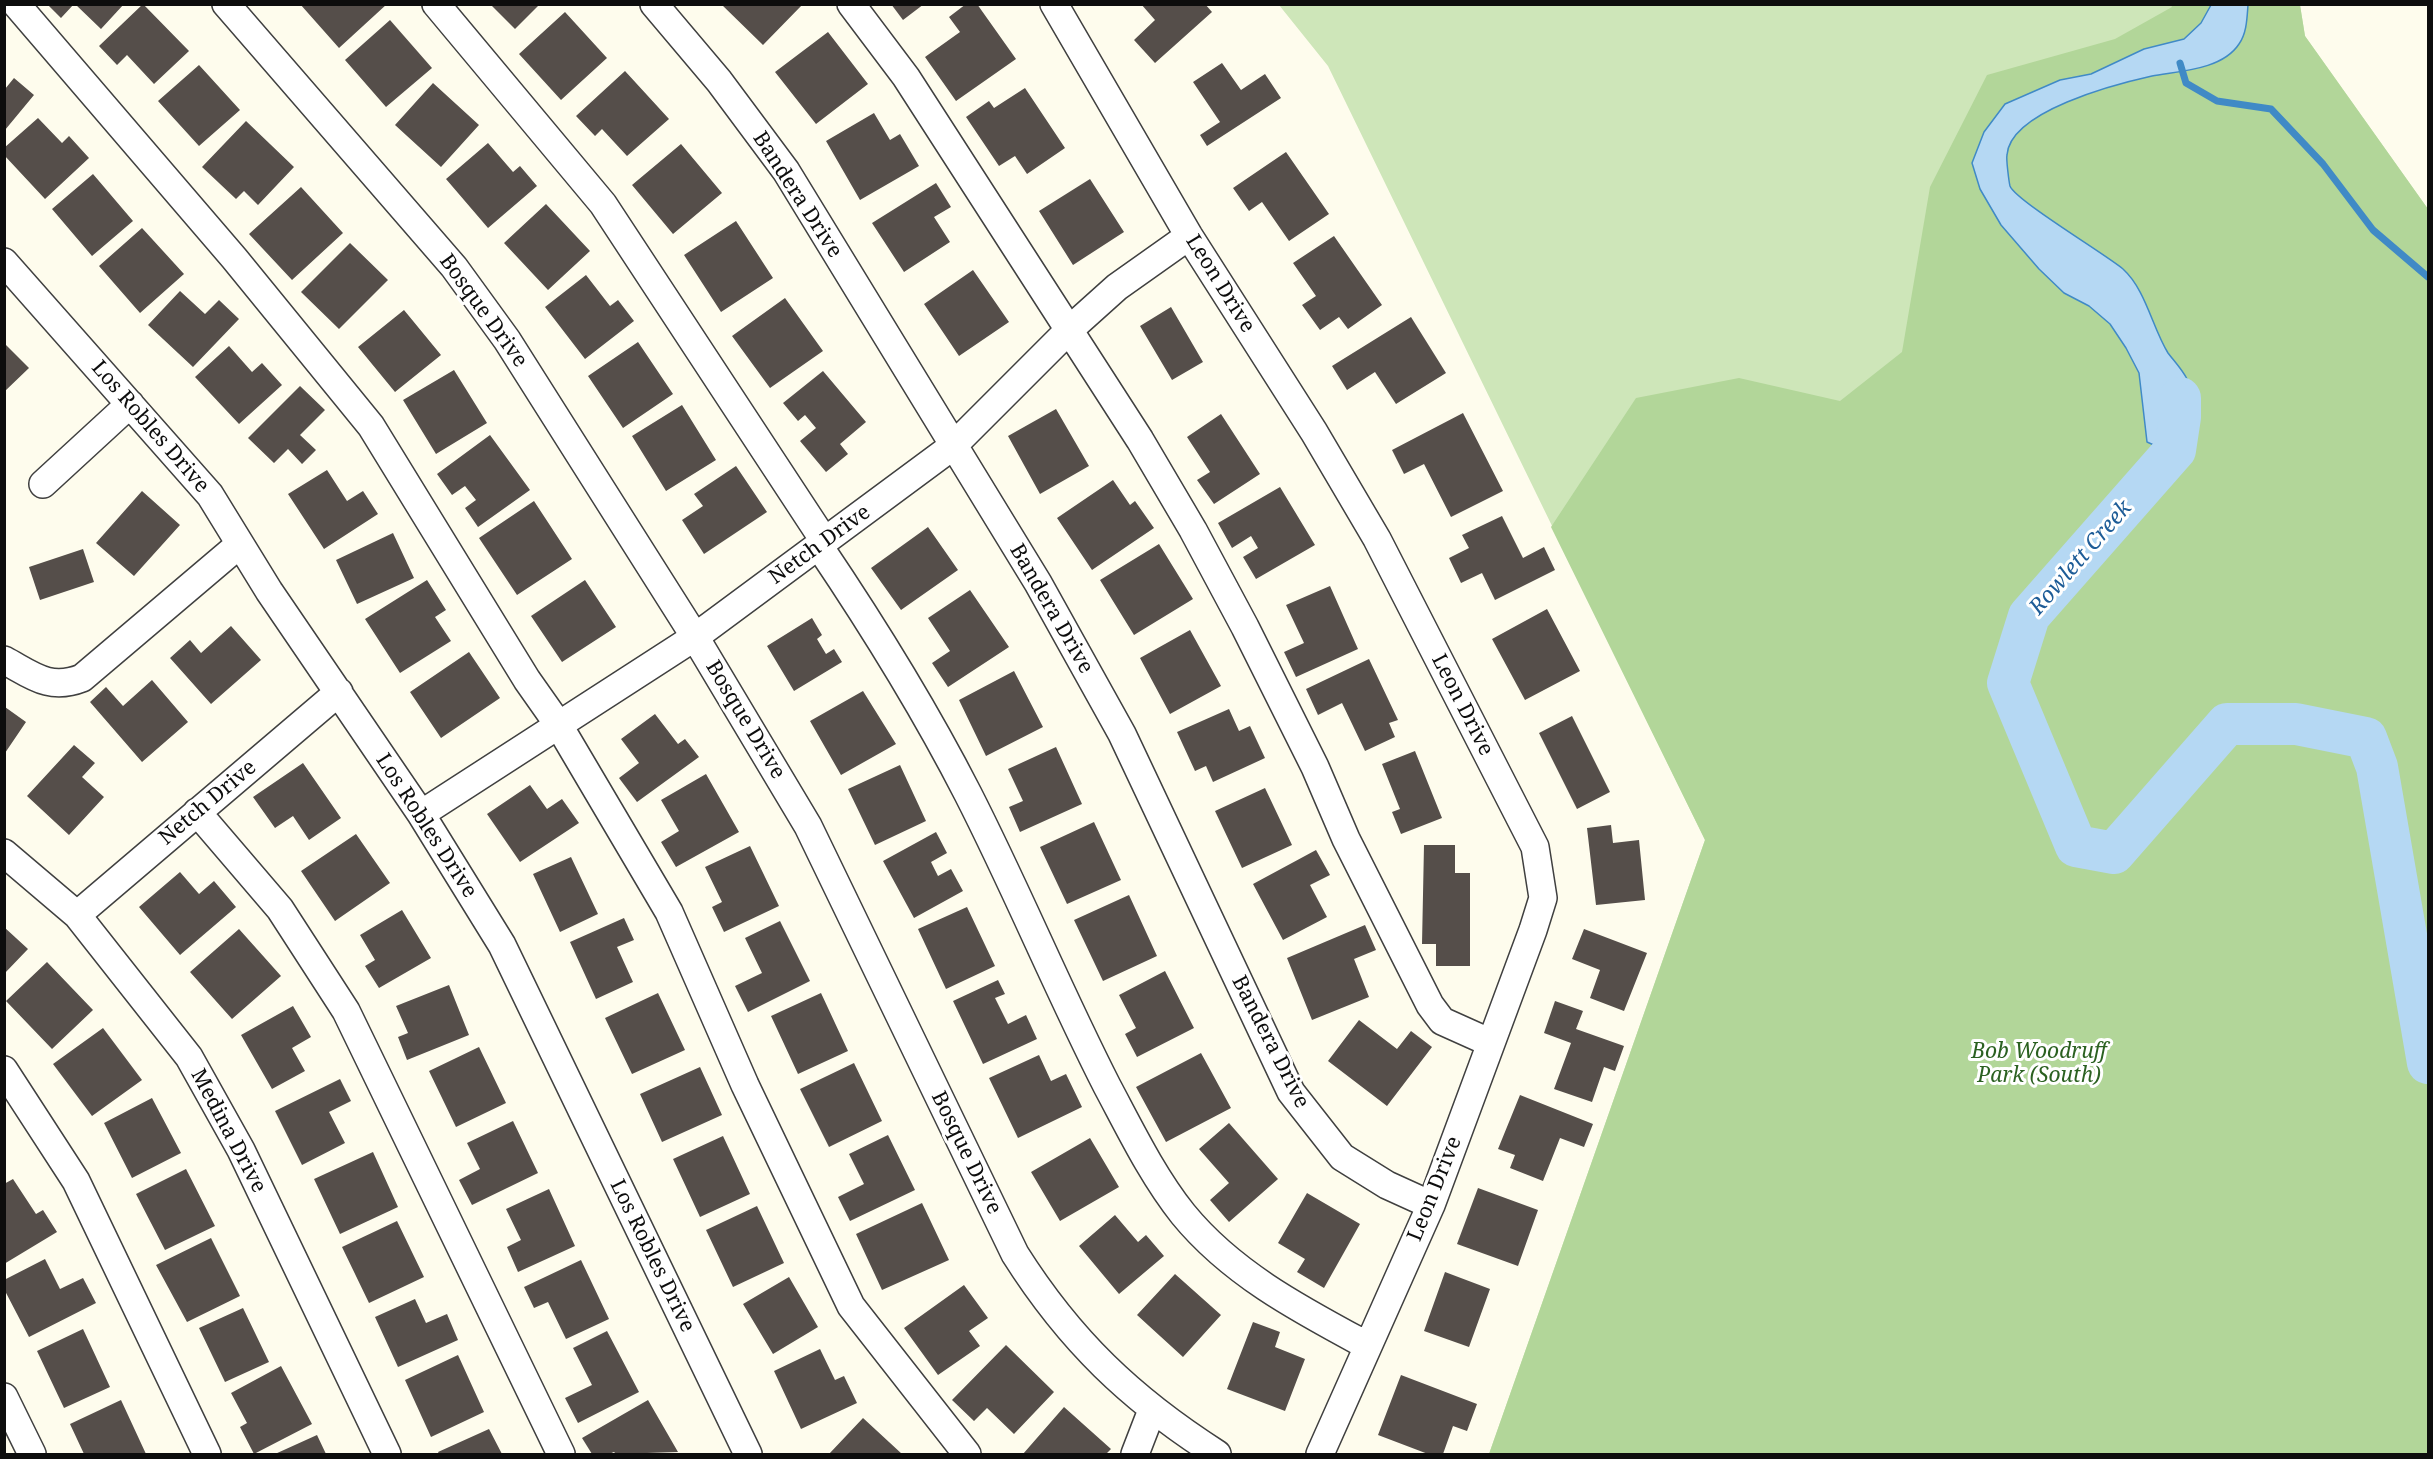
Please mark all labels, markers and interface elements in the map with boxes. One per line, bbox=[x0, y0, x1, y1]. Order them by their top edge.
street label: Bandera Drive bbox=[747, 127, 847, 263]
street label: Leon Drive bbox=[1180, 230, 1260, 338]
street label: Bosque Drive bbox=[434, 250, 532, 372]
street label: Los Robles Drive bbox=[86, 356, 214, 498]
water label: Rowlett Creek bbox=[2024, 496, 2138, 620]
street label: Netch Drive bbox=[764, 500, 876, 590]
street label: Bandera Drive bbox=[1004, 540, 1098, 678]
street label: Leon Drive bbox=[1426, 650, 1498, 760]
street label: Bosque Drive bbox=[700, 656, 790, 784]
street label: Los Robles Drive bbox=[370, 749, 482, 903]
street label: Netch Drive bbox=[154, 755, 262, 851]
street label: Bandera Drive bbox=[1226, 972, 1314, 1112]
park label: Bob Woodruff Park (South) bbox=[1971, 1039, 2107, 1089]
street label: Medina Drive bbox=[185, 1065, 271, 1197]
street label: Bosque Drive bbox=[925, 1087, 1007, 1219]
street label: Leon Drive bbox=[1403, 1133, 1467, 1245]
street label: Los Robles Drive bbox=[604, 1175, 700, 1337]

